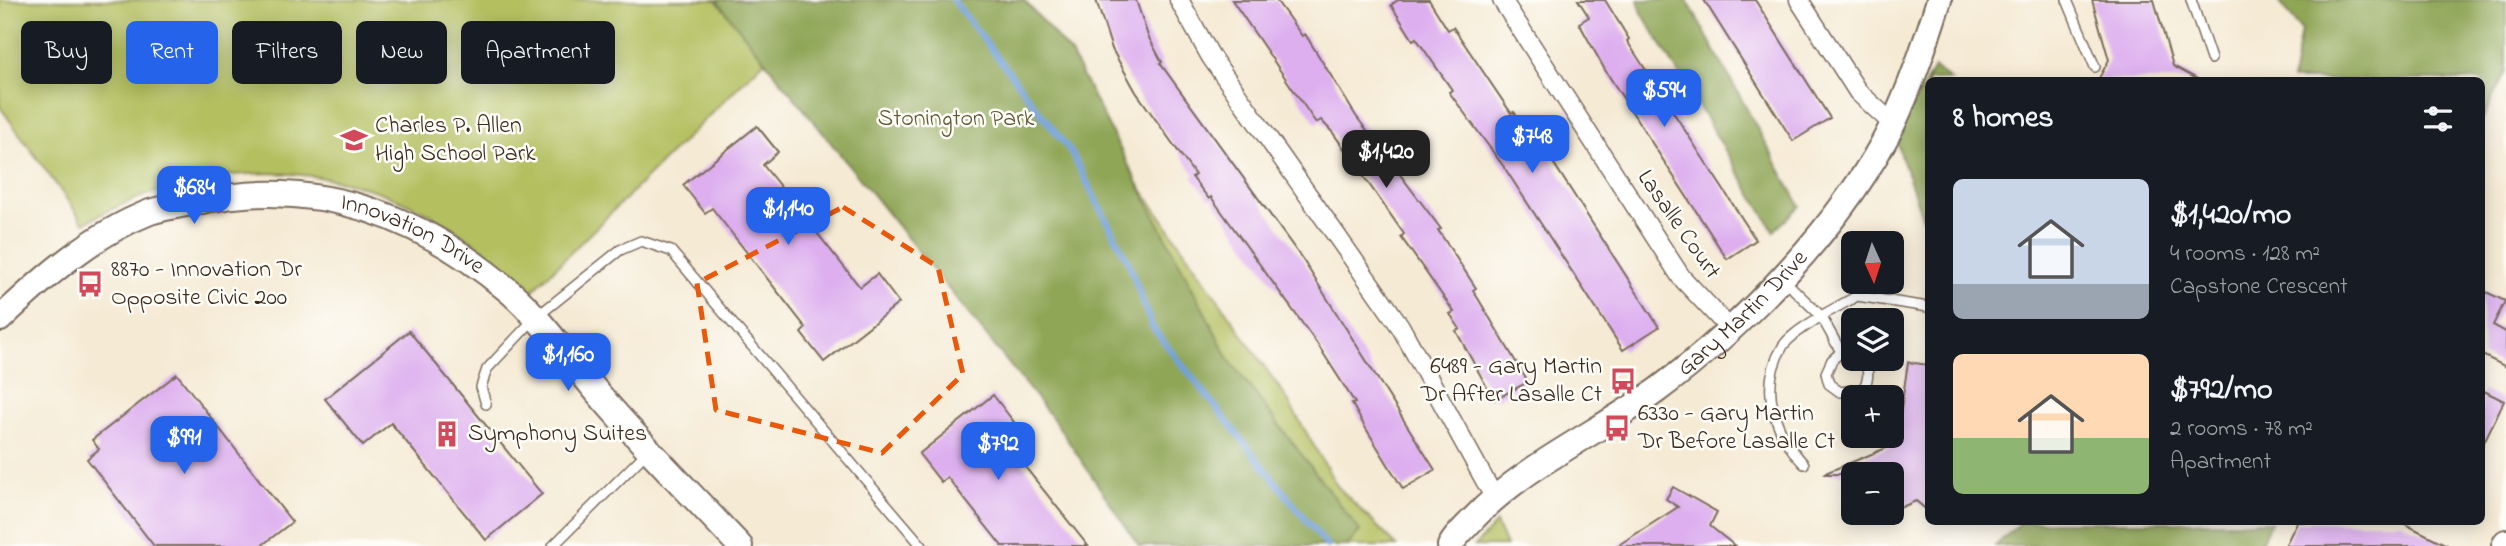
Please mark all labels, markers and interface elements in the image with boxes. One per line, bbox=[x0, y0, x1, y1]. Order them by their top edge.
chip: Buy bbox=[21, 21, 112, 84]
chip: Rent bbox=[126, 21, 218, 84]
chip: Filters bbox=[232, 21, 342, 84]
chip: New bbox=[356, 21, 447, 84]
chip: Apartment bbox=[461, 21, 615, 84]
pin: $594 bbox=[1623, 69, 1705, 129]
text: $594 bbox=[1642, 75, 1686, 108]
text: 8 homes bbox=[1953, 97, 2054, 141]
icon: filters bbox=[2419, 100, 2457, 138]
park label: Stonington Park bbox=[878, 102, 1035, 137]
place label: Charles P. Allen High School Park bbox=[375, 109, 536, 172]
pin: $748 bbox=[1491, 116, 1573, 175]
text: $748 bbox=[1511, 121, 1553, 154]
school or university icon: Charles P. Allen High School Park bbox=[339, 125, 369, 155]
pin: $1,420 bbox=[1329, 130, 1443, 190]
text: $1,420 bbox=[1358, 136, 1414, 169]
street label: Lasalle Court bbox=[1627, 163, 1729, 287]
pin: $684 bbox=[153, 166, 235, 226]
text: $684 bbox=[173, 172, 215, 205]
street label: Innovation Drive bbox=[337, 185, 492, 283]
pin: $1,140 bbox=[731, 188, 845, 247]
text: $1,140 bbox=[762, 193, 814, 226]
text: $1,420/mo bbox=[2170, 194, 2291, 238]
icon: home bbox=[2009, 207, 2093, 291]
north arrow bbox=[1841, 231, 1904, 294]
map controls bbox=[1841, 231, 1904, 525]
text: 4 rooms · 128 m² bbox=[2170, 238, 2320, 271]
street label: Gary Martin Drive bbox=[1670, 242, 1817, 385]
place label: 8870 - Innovation Dr Opposite Civic 200 bbox=[111, 253, 303, 316]
bus stop icon: 8870 - Innovation Dr Opposite Civic 200 bbox=[75, 269, 105, 299]
text: Capstone Crescent bbox=[2170, 271, 2348, 304]
button: layers bbox=[1841, 308, 1904, 371]
pin: $1,160 bbox=[511, 334, 625, 393]
text: $1,160 bbox=[542, 339, 594, 372]
place label: 6489 - Gary Martin Dr After Lasalle Ct bbox=[1420, 350, 1602, 413]
bus stop icon: 6489 - Gary Martin Dr After Lasalle Ct bbox=[1608, 366, 1638, 396]
text: $792/mo bbox=[2170, 369, 2273, 413]
icon: home bbox=[2009, 382, 2093, 466]
button: + bbox=[1841, 385, 1904, 448]
place label: 6330 - Gary Martin Dr Before Lasalle Ct bbox=[1637, 397, 1835, 460]
bus stop icon: 6330 - Gary Martin Dr Before Lasalle Ct bbox=[1602, 413, 1632, 443]
text: 2 rooms · 78 m² bbox=[2170, 413, 2313, 446]
pin: $991 bbox=[143, 416, 225, 476]
place label: Symphony Suites bbox=[468, 417, 647, 453]
building icon: Symphony Suites bbox=[432, 419, 462, 449]
text: $991 bbox=[166, 422, 202, 455]
pin: $792 bbox=[957, 422, 1039, 482]
text: $792 bbox=[977, 428, 1019, 461]
text: Apartment bbox=[2170, 446, 2271, 479]
button: − bbox=[1841, 462, 1904, 525]

